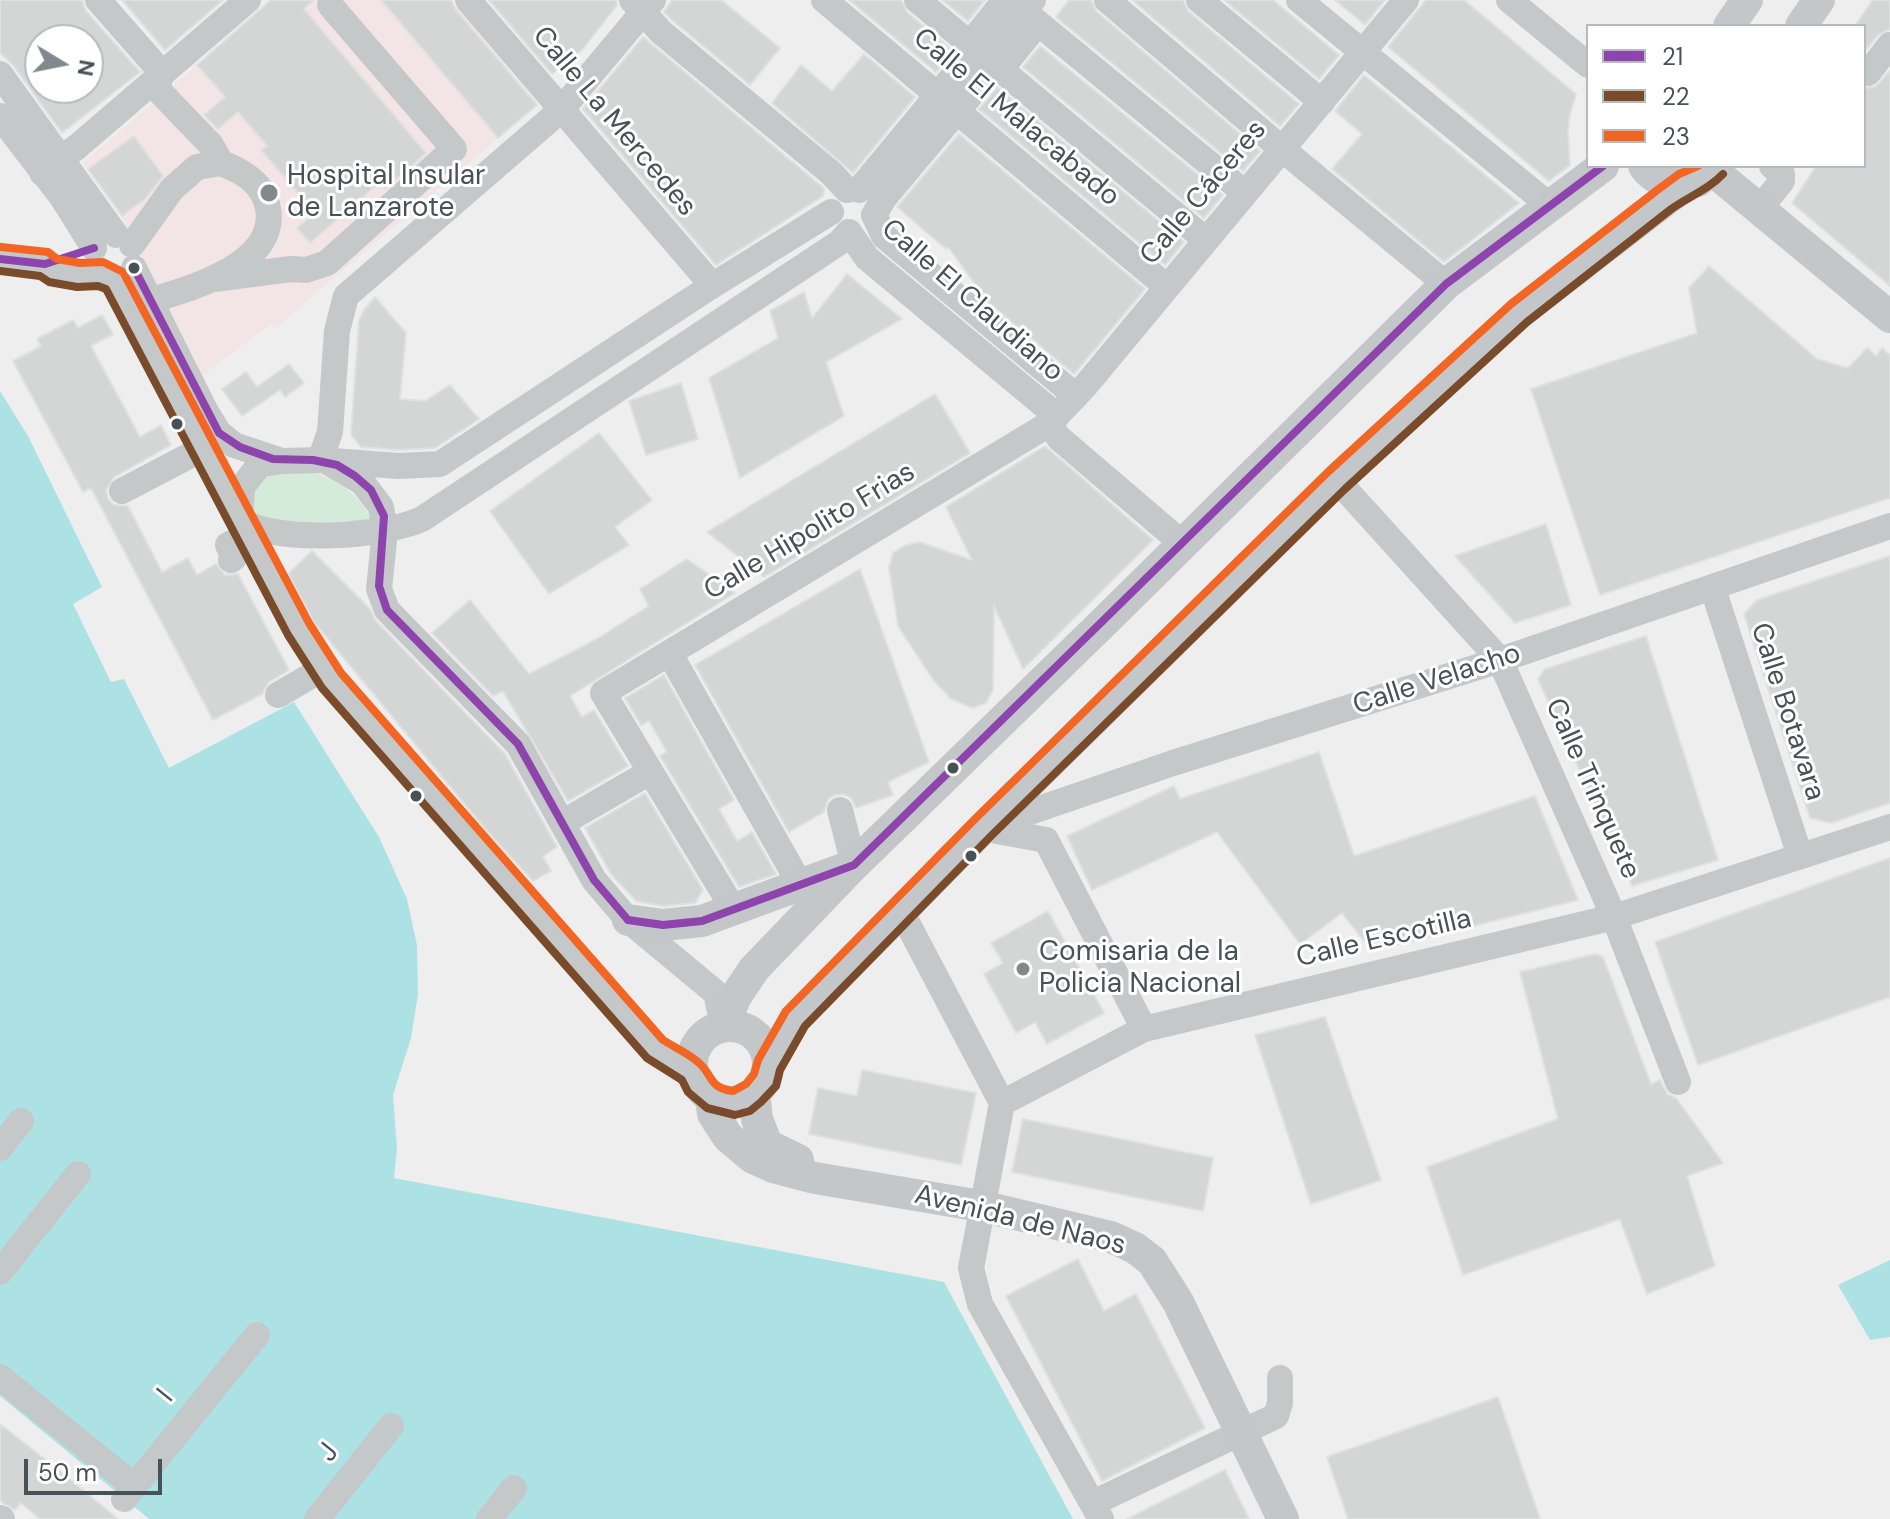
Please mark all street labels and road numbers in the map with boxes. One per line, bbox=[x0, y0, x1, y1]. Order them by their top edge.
street label: Calle La Mercedes bbox=[525, 20, 703, 224]
street label: Calle El Malacabado bbox=[906, 22, 1126, 214]
street label: Calle Cáceres bbox=[1134, 114, 1274, 272]
street label: Calle El Claudiano bbox=[874, 213, 1070, 389]
street label: Calle Hipolito Frias bbox=[698, 456, 922, 608]
street label: Calle Botavara bbox=[1742, 619, 1832, 805]
street label: Calle Velacho bbox=[1349, 637, 1525, 723]
street label: Calle Trinquete bbox=[1537, 694, 1647, 884]
street label: Calle Escotilla bbox=[1293, 903, 1475, 975]
street label: Avenida de Naos bbox=[911, 1179, 1129, 1263]
street label: I bbox=[151, 1383, 181, 1409]
street label: J bbox=[312, 1437, 346, 1469]

